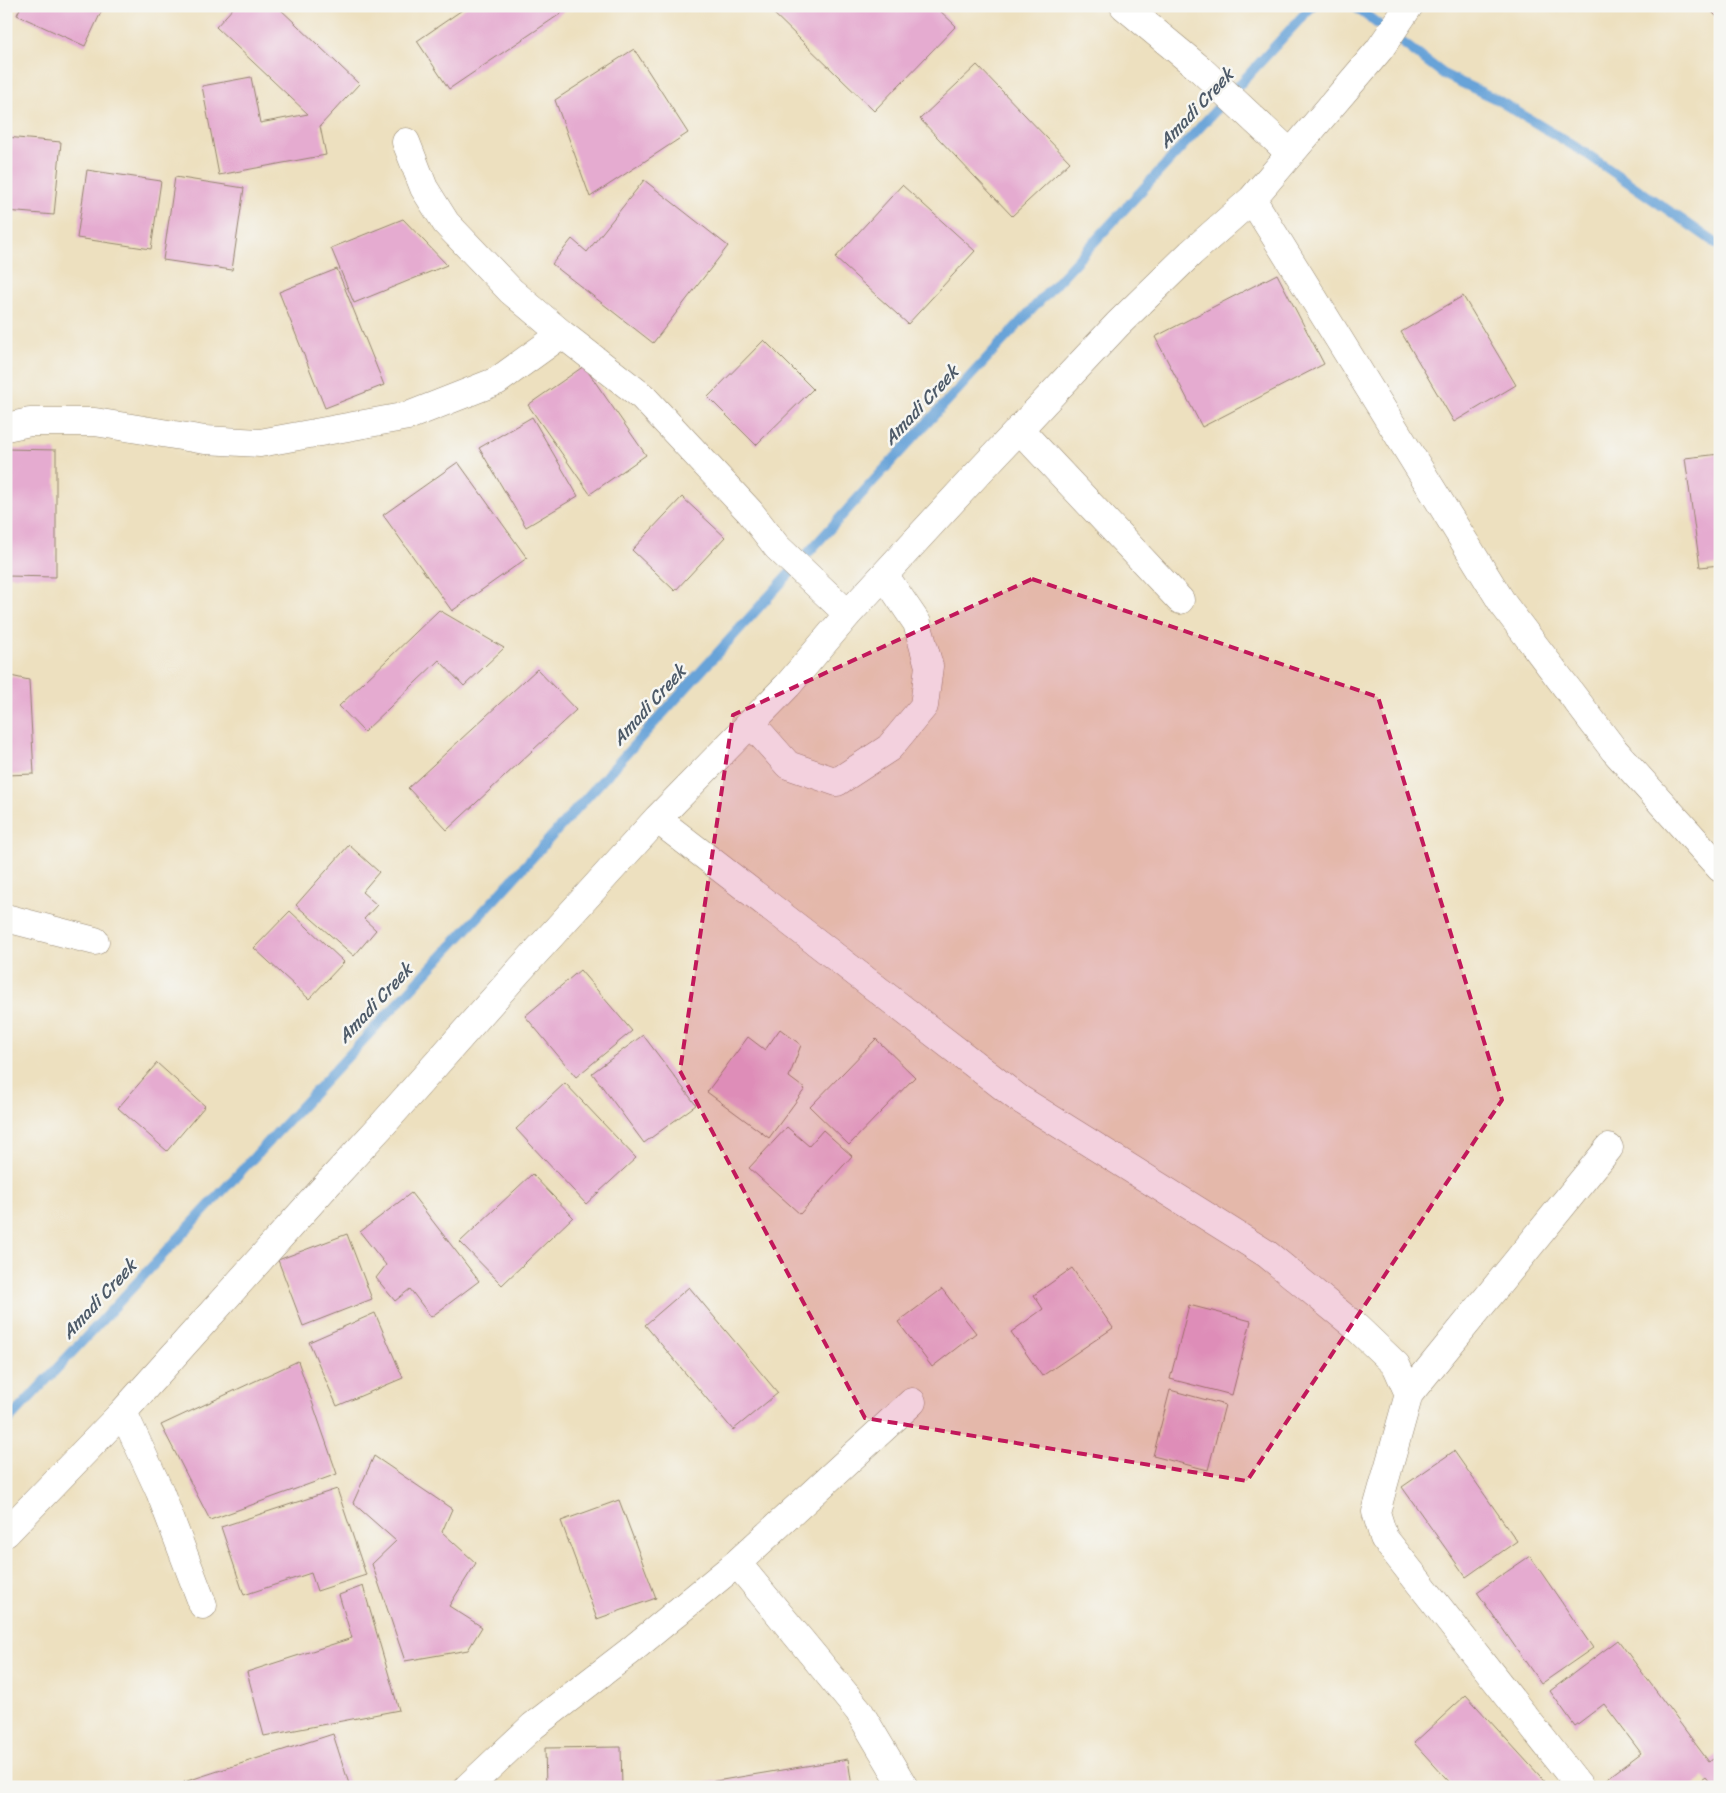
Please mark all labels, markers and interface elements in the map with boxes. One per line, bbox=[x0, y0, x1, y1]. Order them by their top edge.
water label: Amadi Creek bbox=[1150, 59, 1243, 156]
water label: Amadi Creek bbox=[875, 356, 968, 453]
water label: Amadi Creek bbox=[603, 655, 696, 754]
water label: Amadi Creek bbox=[329, 954, 422, 1051]
water label: Amadi Creek bbox=[53, 1250, 146, 1347]

